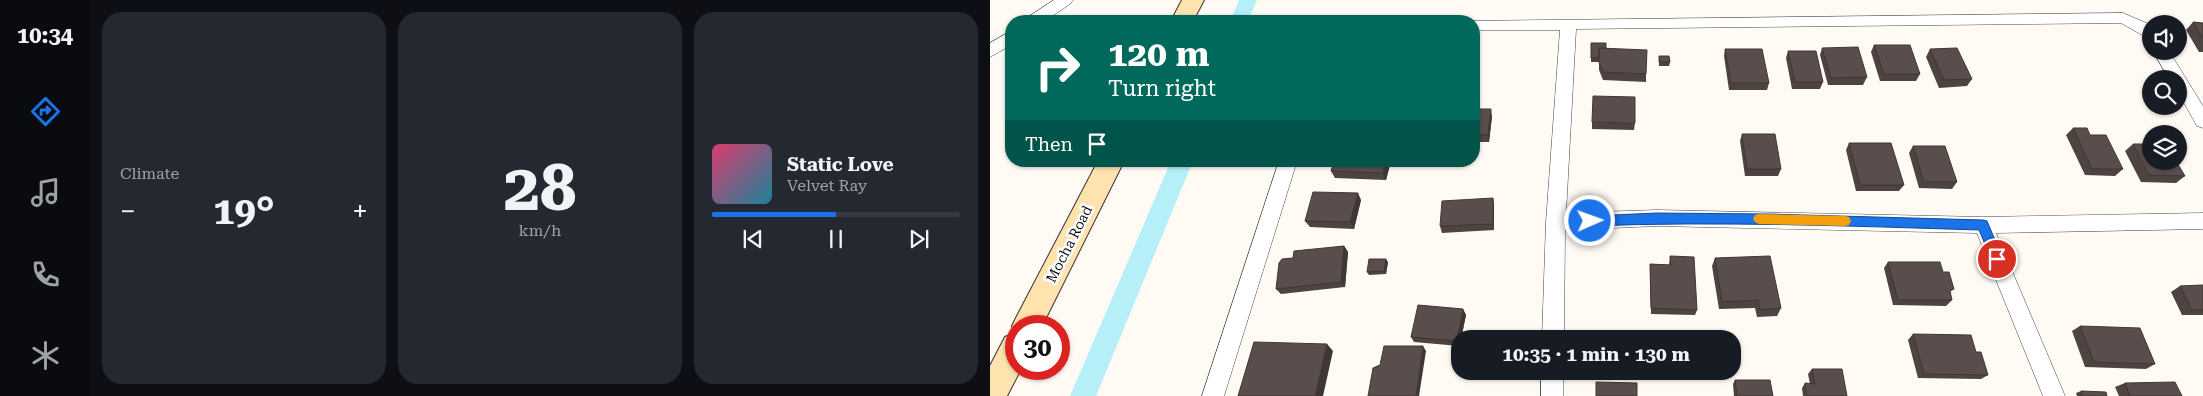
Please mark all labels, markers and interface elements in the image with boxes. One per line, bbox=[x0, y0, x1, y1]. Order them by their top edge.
map controls bbox=[2142, 15, 2187, 170]
button: sound bbox=[2142, 15, 2187, 60]
text: 10:34 bbox=[17, 23, 73, 48]
text: 120 m bbox=[1108, 34, 1209, 75]
icon: right bbox=[1025, 35, 1090, 100]
button: search bbox=[2142, 70, 2187, 115]
text: Turn right bbox=[1108, 76, 1216, 101]
icon: directions bbox=[28, 94, 63, 129]
button: layers bbox=[2142, 125, 2187, 170]
icon: arrive bbox=[1083, 130, 1111, 158]
text: Then bbox=[1025, 133, 1073, 156]
text: 28 bbox=[504, 150, 576, 226]
text: Static Love bbox=[787, 153, 894, 176]
text: Climate bbox=[120, 164, 179, 183]
icon: music bbox=[28, 175, 63, 210]
text: Velvet Ray bbox=[787, 176, 867, 195]
text: 19° bbox=[213, 189, 275, 233]
position arrow bbox=[1563, 194, 1615, 246]
text: − bbox=[120, 195, 136, 228]
text: + bbox=[352, 195, 368, 228]
street label: Mocha Road bbox=[1043, 203, 1095, 285]
text: km/h bbox=[519, 221, 561, 240]
icon: previous bbox=[739, 225, 767, 253]
icon: pause bbox=[822, 225, 850, 253]
icon: next bbox=[905, 225, 933, 253]
pin bbox=[1976, 238, 2018, 280]
icon: arrive bbox=[1983, 245, 2011, 273]
icon: phone bbox=[28, 257, 63, 292]
speed limit sign: 30 bbox=[1005, 315, 1070, 380]
icon: climate bbox=[28, 338, 63, 373]
text: 10:35 · 1 min · 130 m bbox=[1502, 343, 1690, 366]

